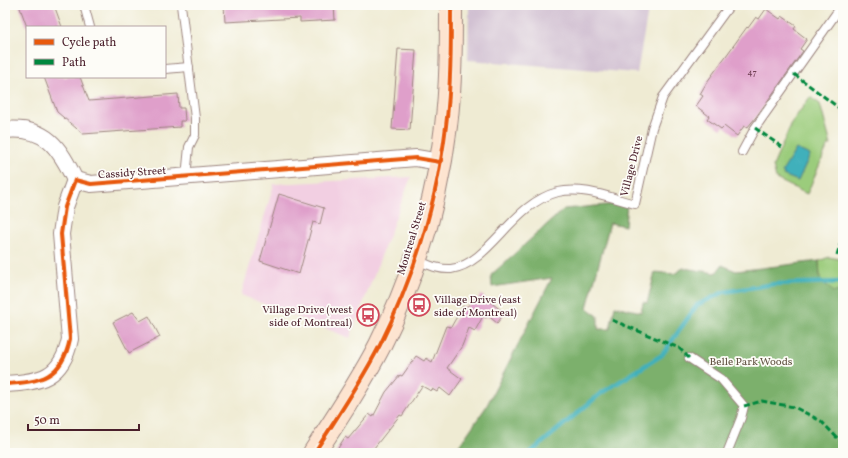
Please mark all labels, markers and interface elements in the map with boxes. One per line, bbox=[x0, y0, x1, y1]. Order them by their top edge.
legend bbox=[26, 26, 166, 78]
text: Cycle path bbox=[62, 35, 117, 51]
text: Path bbox=[62, 55, 86, 71]
house number: 47 bbox=[747, 66, 757, 79]
street label: Village Drive bbox=[618, 134, 647, 198]
street label: Cassidy Street bbox=[98, 164, 167, 183]
street label: Montreal Street bbox=[394, 200, 431, 277]
bus stop icon: Village Drive (east side of Montreal) bbox=[406, 292, 432, 318]
place label: Village Drive (east side of Montreal) bbox=[434, 293, 521, 321]
bus stop icon: Village Drive (west side of Montreal) bbox=[355, 302, 381, 328]
place label: Village Drive (west side of Montreal) bbox=[262, 303, 352, 331]
park label: Belle Park Woods bbox=[709, 355, 793, 370]
scale bar bbox=[28, 406, 139, 432]
text: 50 m bbox=[34, 413, 60, 429]

